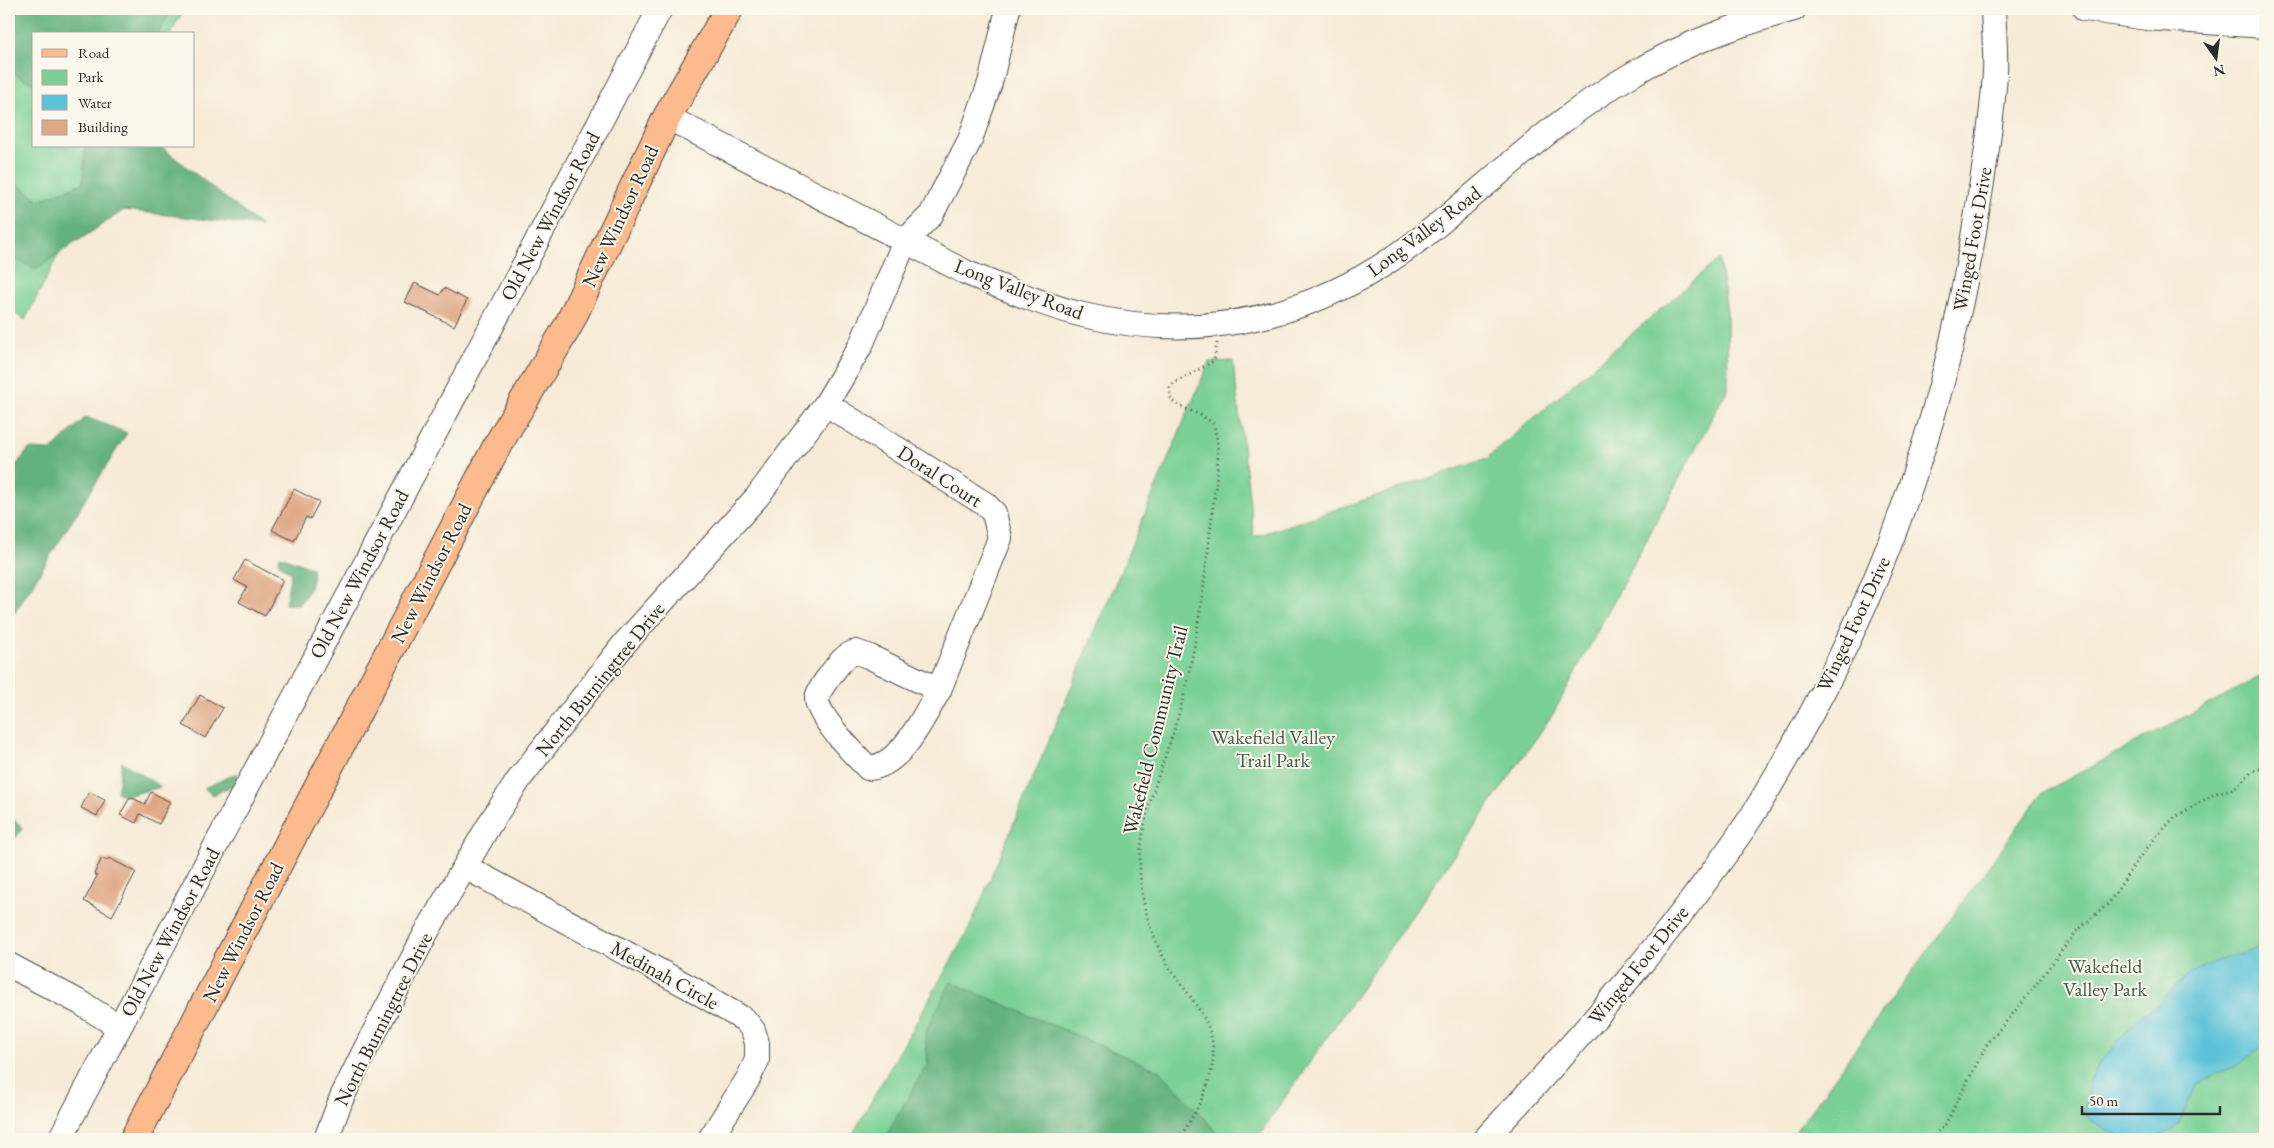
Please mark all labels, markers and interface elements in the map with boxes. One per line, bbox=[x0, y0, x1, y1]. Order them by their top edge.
legend bbox=[32, 32, 195, 148]
north arrow bbox=[2192, 32, 2242, 82]
text: Road bbox=[78, 43, 110, 62]
text: N bbox=[2211, 61, 2227, 81]
text: Park bbox=[78, 67, 105, 86]
text: Water bbox=[78, 93, 112, 112]
text: Building bbox=[78, 117, 128, 136]
street label: Old New Windsor Road bbox=[494, 126, 606, 305]
street label: New Windsor Road bbox=[576, 140, 665, 291]
street label: Winged Foot Drive bbox=[1946, 165, 1998, 313]
street label: Long Valley Road bbox=[1362, 179, 1487, 282]
street label: Long Valley Road bbox=[951, 252, 1088, 326]
street label: Doral Court bbox=[893, 439, 988, 513]
street label: Old New Windsor Road bbox=[303, 484, 415, 663]
street label: New Windsor Road bbox=[385, 498, 478, 647]
street label: Winged Foot Drive bbox=[1810, 552, 1896, 696]
street label: North Burningtree Drive bbox=[530, 596, 671, 762]
street label: Wakefield Community Trail bbox=[1116, 623, 1194, 837]
park label: Wakefield Valley Trail Park bbox=[1211, 724, 1335, 773]
street label: Old New Windsor Road bbox=[114, 842, 226, 1021]
street label: New Windsor Road bbox=[197, 857, 290, 1006]
street label: Winged Foot Drive bbox=[1582, 900, 1694, 1030]
street label: North Burningtree Drive bbox=[328, 927, 438, 1110]
street label: Medinah Circle bbox=[606, 935, 724, 1015]
park label: Wakefield Valley Park bbox=[2063, 953, 2147, 1002]
scale bar bbox=[2082, 1083, 2219, 1115]
text: 50 m bbox=[2089, 1091, 2118, 1110]

